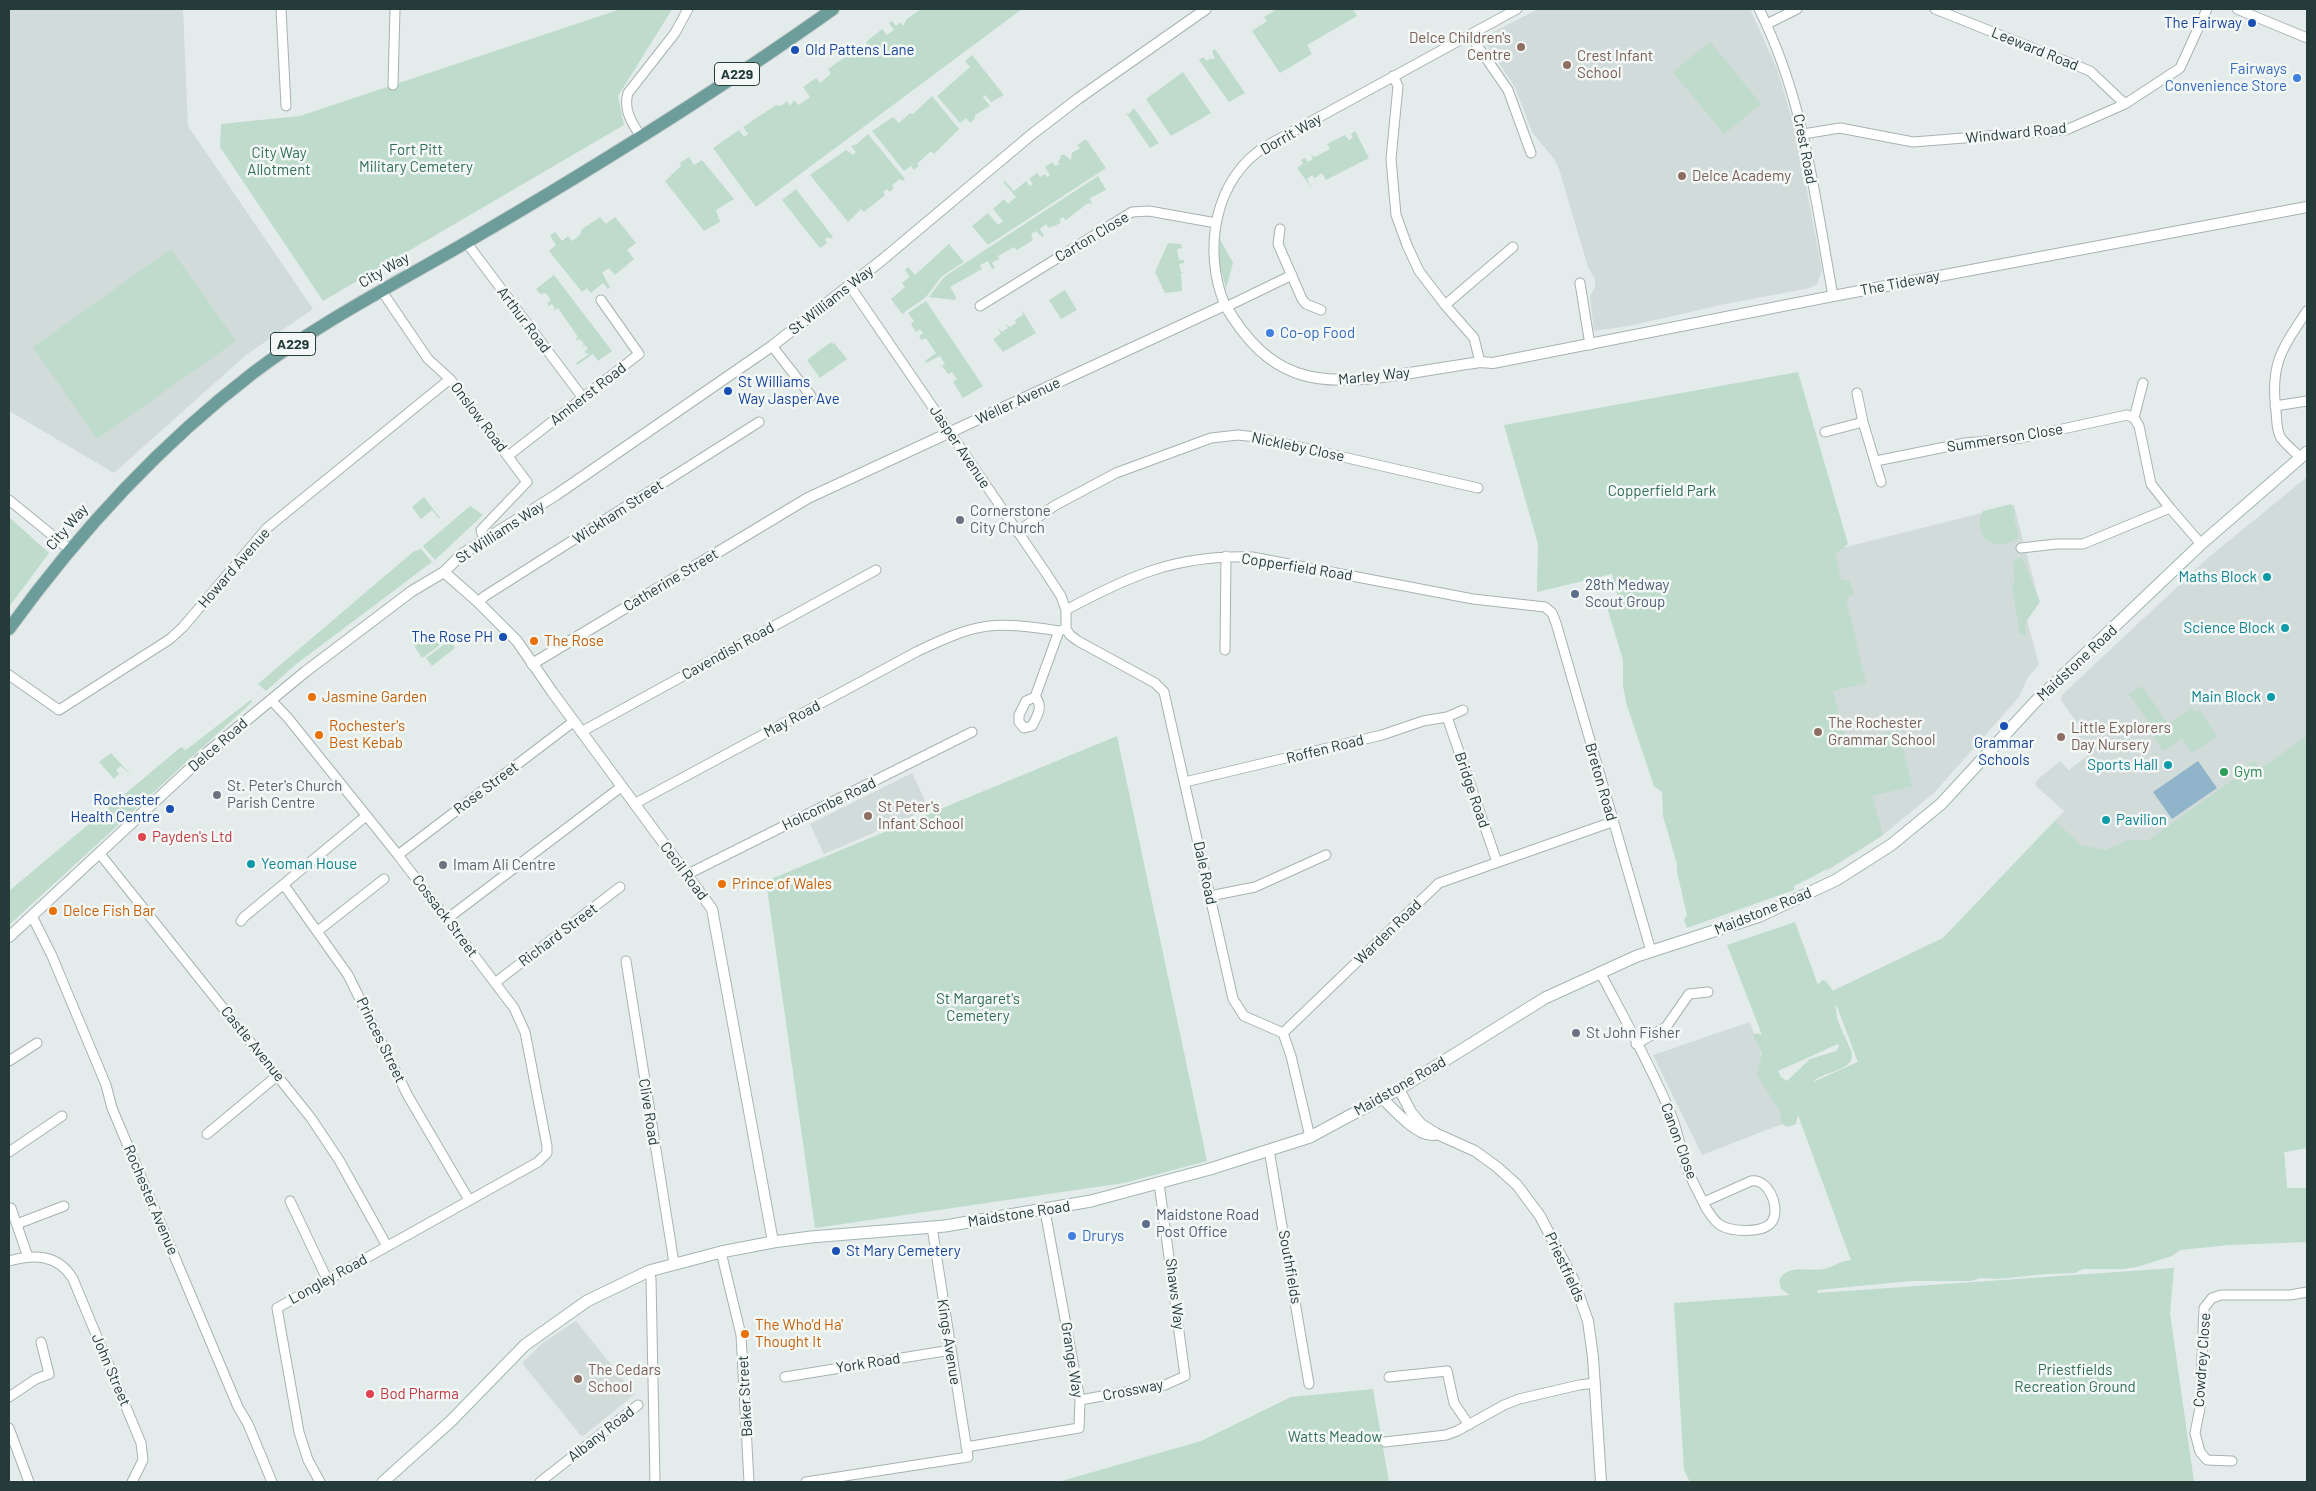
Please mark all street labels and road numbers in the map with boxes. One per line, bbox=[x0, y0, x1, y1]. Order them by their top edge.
street label: Leeward Road bbox=[1989, 23, 2081, 75]
road number: A229 bbox=[714, 62, 760, 86]
street label: Dorrit Way bbox=[1257, 109, 1325, 159]
street label: Crest Road bbox=[1789, 112, 1821, 186]
street label: Windward Road bbox=[1965, 119, 2067, 147]
street label: Carton Close bbox=[1052, 208, 1132, 266]
street label: City Way bbox=[356, 248, 412, 292]
street label: St Williams Way bbox=[785, 261, 877, 339]
street label: The Tideway bbox=[1859, 266, 1941, 300]
street label: Arthur Road bbox=[493, 283, 555, 357]
road number: A229 bbox=[270, 332, 316, 356]
street label: Amherst Road bbox=[546, 359, 630, 429]
street label: Marley Way bbox=[1337, 363, 1411, 389]
street label: Weller Avenue bbox=[973, 374, 1063, 428]
street label: Onslow Road bbox=[447, 378, 511, 456]
street label: Jasper Avenue bbox=[926, 402, 994, 492]
street label: Summerson Close bbox=[1946, 420, 2064, 456]
street label: Nickleby Close bbox=[1250, 428, 1346, 466]
street label: Wickham Street bbox=[569, 476, 667, 548]
street label: St Williams Way bbox=[452, 497, 548, 567]
street label: City Way bbox=[42, 500, 92, 554]
street label: Howard Avenue bbox=[194, 524, 274, 612]
street label: Catherine Street bbox=[620, 545, 722, 615]
street label: Copperfield Road bbox=[1240, 549, 1354, 585]
street label: Cavendish Road bbox=[679, 618, 777, 684]
street label: Maidstone Road bbox=[2033, 621, 2121, 705]
street label: May Road bbox=[761, 697, 823, 741]
street label: Delce Road bbox=[185, 714, 251, 776]
street label: Roffen Road bbox=[1284, 731, 1366, 767]
street label: Breton Road bbox=[1581, 741, 1621, 823]
street label: Bridge Road bbox=[1451, 750, 1493, 830]
street label: Rose Street bbox=[450, 758, 522, 818]
street label: Holcombe Road bbox=[779, 774, 879, 834]
street label: Cecil Road bbox=[656, 838, 712, 904]
street label: Dale Road bbox=[1189, 840, 1221, 906]
street label: Cossack Street bbox=[408, 871, 482, 961]
street label: Maidstone Road bbox=[1712, 883, 1814, 939]
street label: Warden Road bbox=[1351, 896, 1425, 968]
street label: Richard Street bbox=[515, 900, 601, 970]
street label: Princes Street bbox=[353, 994, 409, 1086]
street label: Castle Avenue bbox=[217, 1003, 289, 1085]
street label: Maidstone Road bbox=[1351, 1052, 1449, 1120]
street label: Clive Road bbox=[635, 1077, 663, 1147]
street label: Canon Close bbox=[1657, 1100, 1701, 1182]
street label: Rochester Avenue bbox=[120, 1142, 182, 1258]
street label: Maidstone Road bbox=[967, 1197, 1071, 1231]
street label: Southfields bbox=[1275, 1229, 1305, 1305]
street label: Priestfields bbox=[1541, 1229, 1589, 1305]
street label: Longley Road bbox=[286, 1250, 370, 1308]
street label: Shaws Way bbox=[1162, 1257, 1188, 1331]
street label: Kings Avenue bbox=[933, 1298, 965, 1386]
street label: Cowdrey Close bbox=[2190, 1312, 2214, 1408]
street label: Grange Way bbox=[1057, 1321, 1087, 1399]
street label: John Street bbox=[88, 1331, 134, 1409]
street label: York Road bbox=[835, 1349, 901, 1377]
street label: Baker Street bbox=[734, 1355, 756, 1437]
street label: Crossway bbox=[1101, 1375, 1165, 1405]
street label: Albany Road bbox=[564, 1402, 638, 1466]

